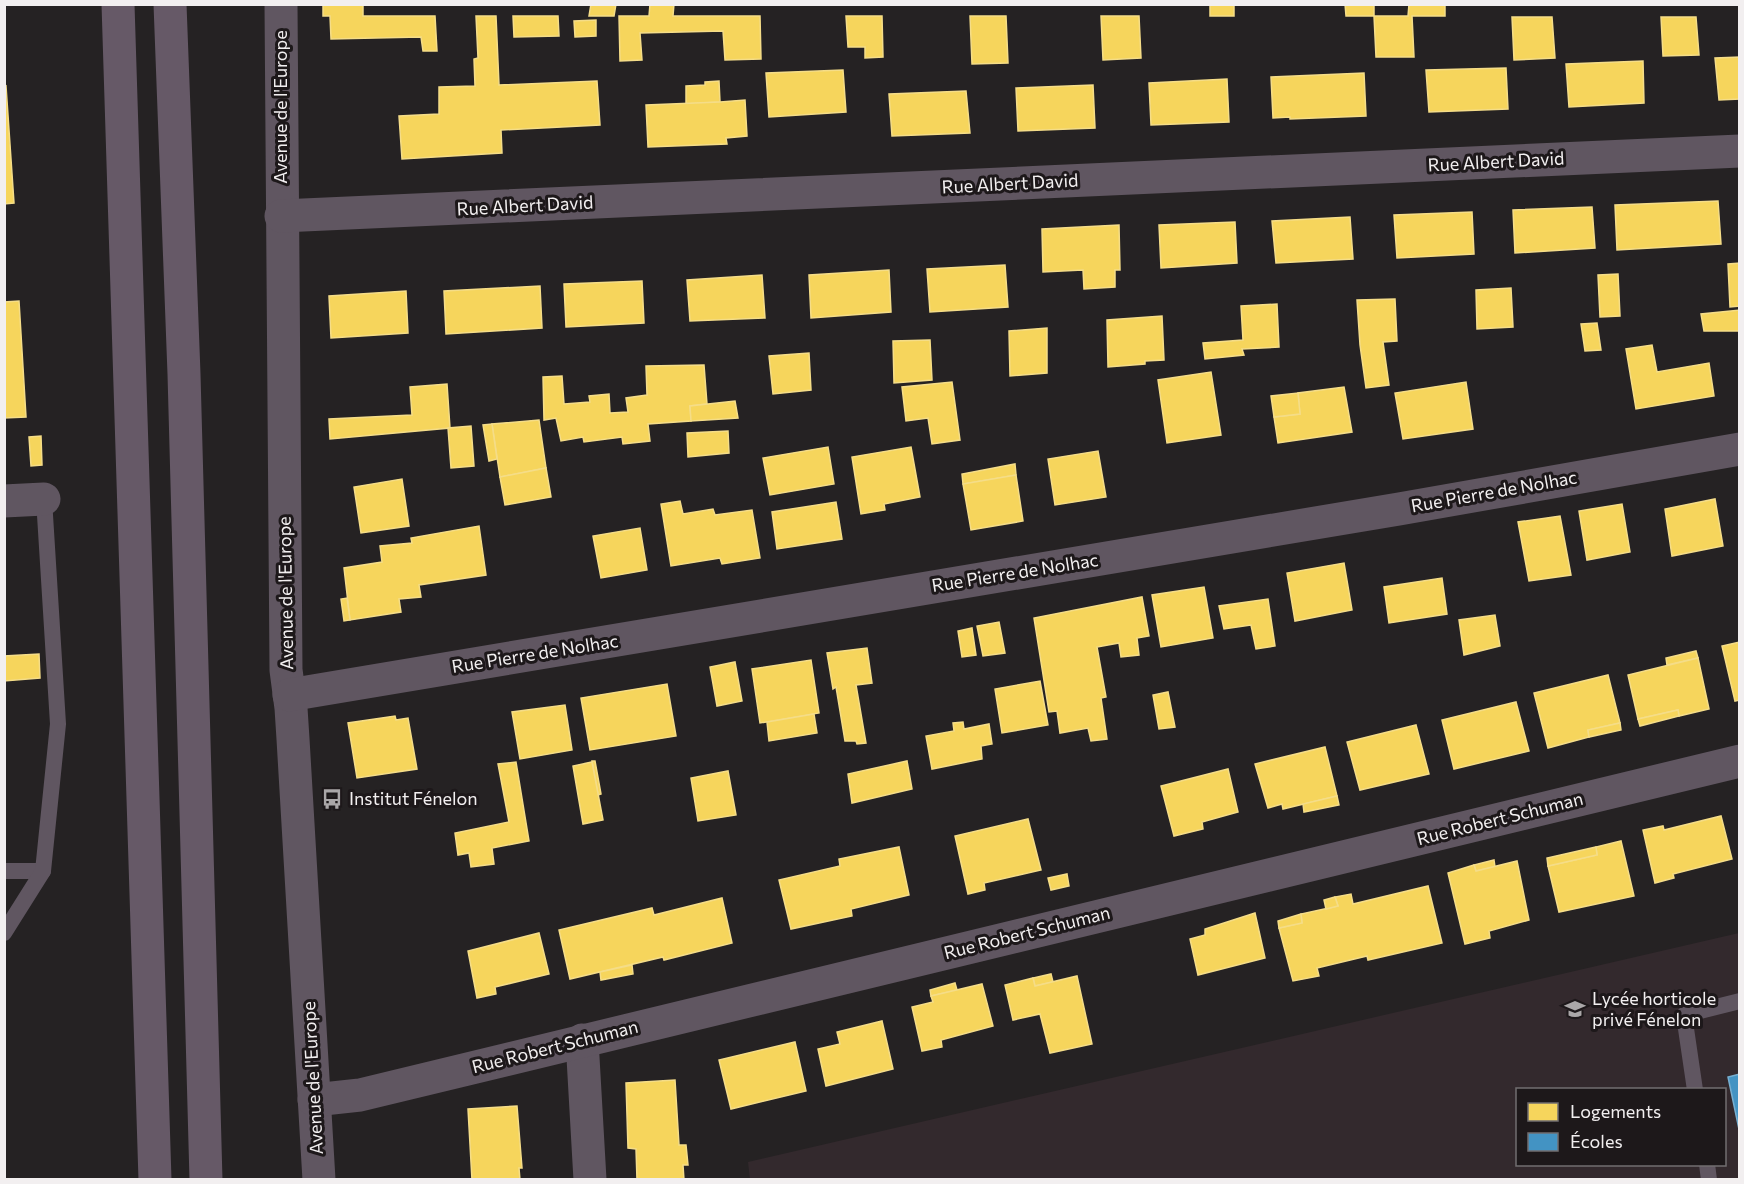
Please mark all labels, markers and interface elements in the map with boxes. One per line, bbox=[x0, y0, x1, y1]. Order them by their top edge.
street label: Avenue de l'Europe bbox=[269, 30, 291, 184]
street label: Rue Albert David bbox=[1427, 146, 1565, 176]
street label: Rue Albert David bbox=[941, 168, 1079, 198]
street label: Rue Albert David bbox=[456, 190, 594, 220]
street label: Rue Pierre de Nolhac bbox=[1409, 466, 1579, 516]
street label: Avenue de l'Europe bbox=[273, 516, 297, 670]
street label: Rue Pierre de Nolhac bbox=[930, 548, 1100, 596]
street label: Rue Pierre de Nolhac bbox=[450, 629, 620, 677]
bus stop icon: Institut Fénelon bbox=[320, 787, 344, 811]
place label: Institut Fénelon bbox=[349, 787, 478, 809]
street label: Rue Robert Schuman bbox=[1414, 787, 1585, 849]
street label: Rue Robert Schuman bbox=[941, 901, 1112, 963]
place label: Lycée horticole privé Fénelon bbox=[1592, 987, 1716, 1030]
school or university icon: Lycée horticole privé Fénelon bbox=[1563, 997, 1587, 1021]
street label: Avenue de l'Europe bbox=[297, 1001, 327, 1155]
street label: Rue Robert Schuman bbox=[469, 1015, 640, 1077]
legend bbox=[1516, 1088, 1726, 1166]
text: Logements bbox=[1570, 1100, 1661, 1122]
text: Écoles bbox=[1570, 1130, 1623, 1152]

